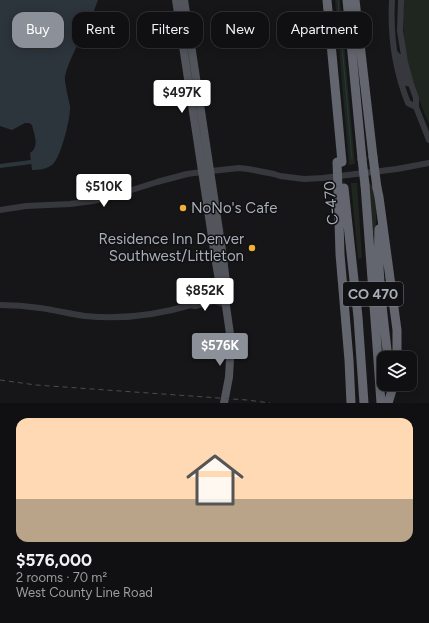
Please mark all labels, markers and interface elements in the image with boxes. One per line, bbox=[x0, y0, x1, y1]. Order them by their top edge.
chip: Buy bbox=[12, 12, 64, 48]
chip: Rent bbox=[72, 12, 129, 48]
chip: Filters bbox=[137, 12, 203, 48]
chip: New bbox=[211, 12, 269, 48]
chip: Apartment bbox=[277, 12, 372, 48]
pin: $497K bbox=[154, 80, 210, 114]
text: $497K bbox=[163, 85, 201, 100]
pin: $510K bbox=[76, 174, 132, 208]
text: $510K bbox=[85, 179, 123, 194]
street label: C-470 bbox=[320, 180, 342, 226]
place label: NoNo's Cafe bbox=[191, 199, 277, 217]
marker: NoNo's Cafe bbox=[178, 203, 188, 213]
place label: Residence Inn Denver Southwest/Littleton bbox=[98, 230, 244, 265]
marker: Residence Inn Denver Southwest/Littleton bbox=[247, 243, 257, 253]
pin: $852K bbox=[177, 278, 233, 312]
road number: CO 470 bbox=[343, 282, 403, 306]
text: $852K bbox=[186, 283, 224, 298]
pin: $576K bbox=[192, 333, 248, 367]
text: $576K bbox=[201, 338, 239, 353]
map controls bbox=[377, 351, 417, 391]
button: layers bbox=[377, 351, 417, 391]
icon: home bbox=[179, 444, 251, 516]
text: $576,000 bbox=[16, 550, 92, 570]
text: 2 rooms · 70 m² bbox=[16, 570, 107, 585]
text: West County Line Road bbox=[16, 585, 153, 600]

